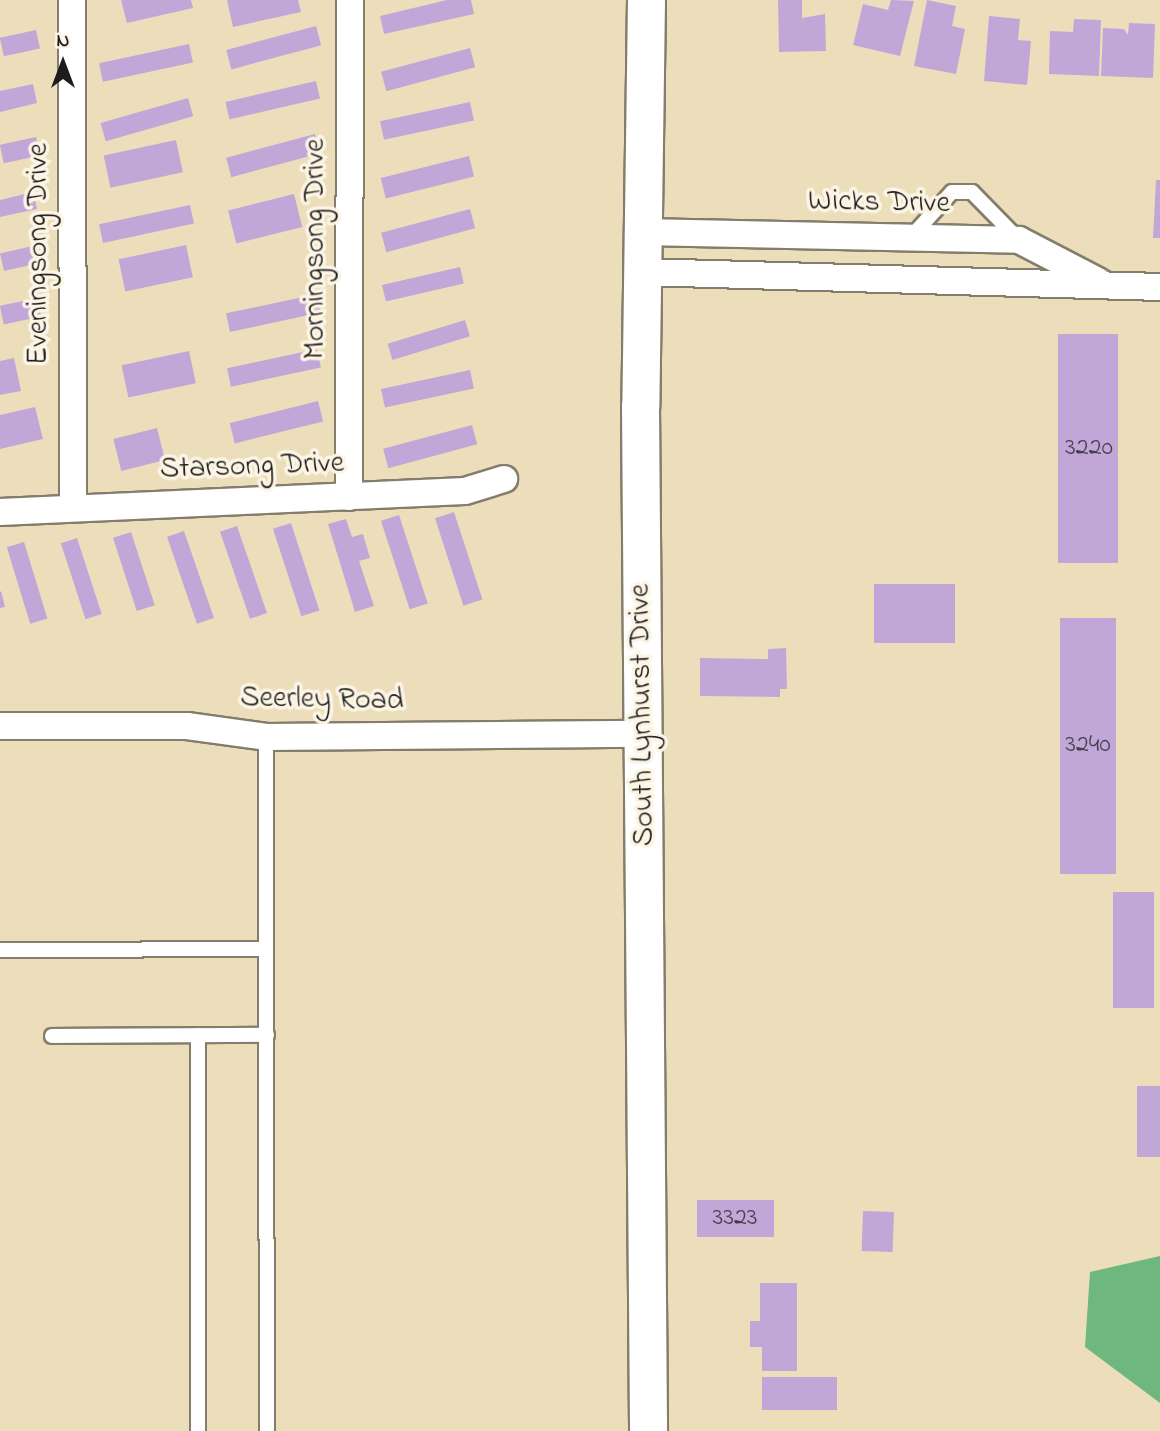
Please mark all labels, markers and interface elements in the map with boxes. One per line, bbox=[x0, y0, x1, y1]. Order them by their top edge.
north arrow bbox=[28, 28, 98, 98]
text: N bbox=[57, 28, 69, 55]
street label: Morningsong Drive bbox=[298, 139, 334, 359]
street label: Eveningsong Drive bbox=[21, 143, 57, 365]
street label: Wicks Drive bbox=[808, 184, 950, 222]
house number: 3220 bbox=[1065, 433, 1113, 465]
street label: Starsong Drive bbox=[159, 446, 345, 488]
street label: South Lynhurst Drive bbox=[623, 583, 663, 847]
street label: Seerley Road bbox=[240, 681, 404, 719]
house number: 3240 bbox=[1065, 730, 1111, 762]
house number: 3323 bbox=[712, 1203, 758, 1235]

